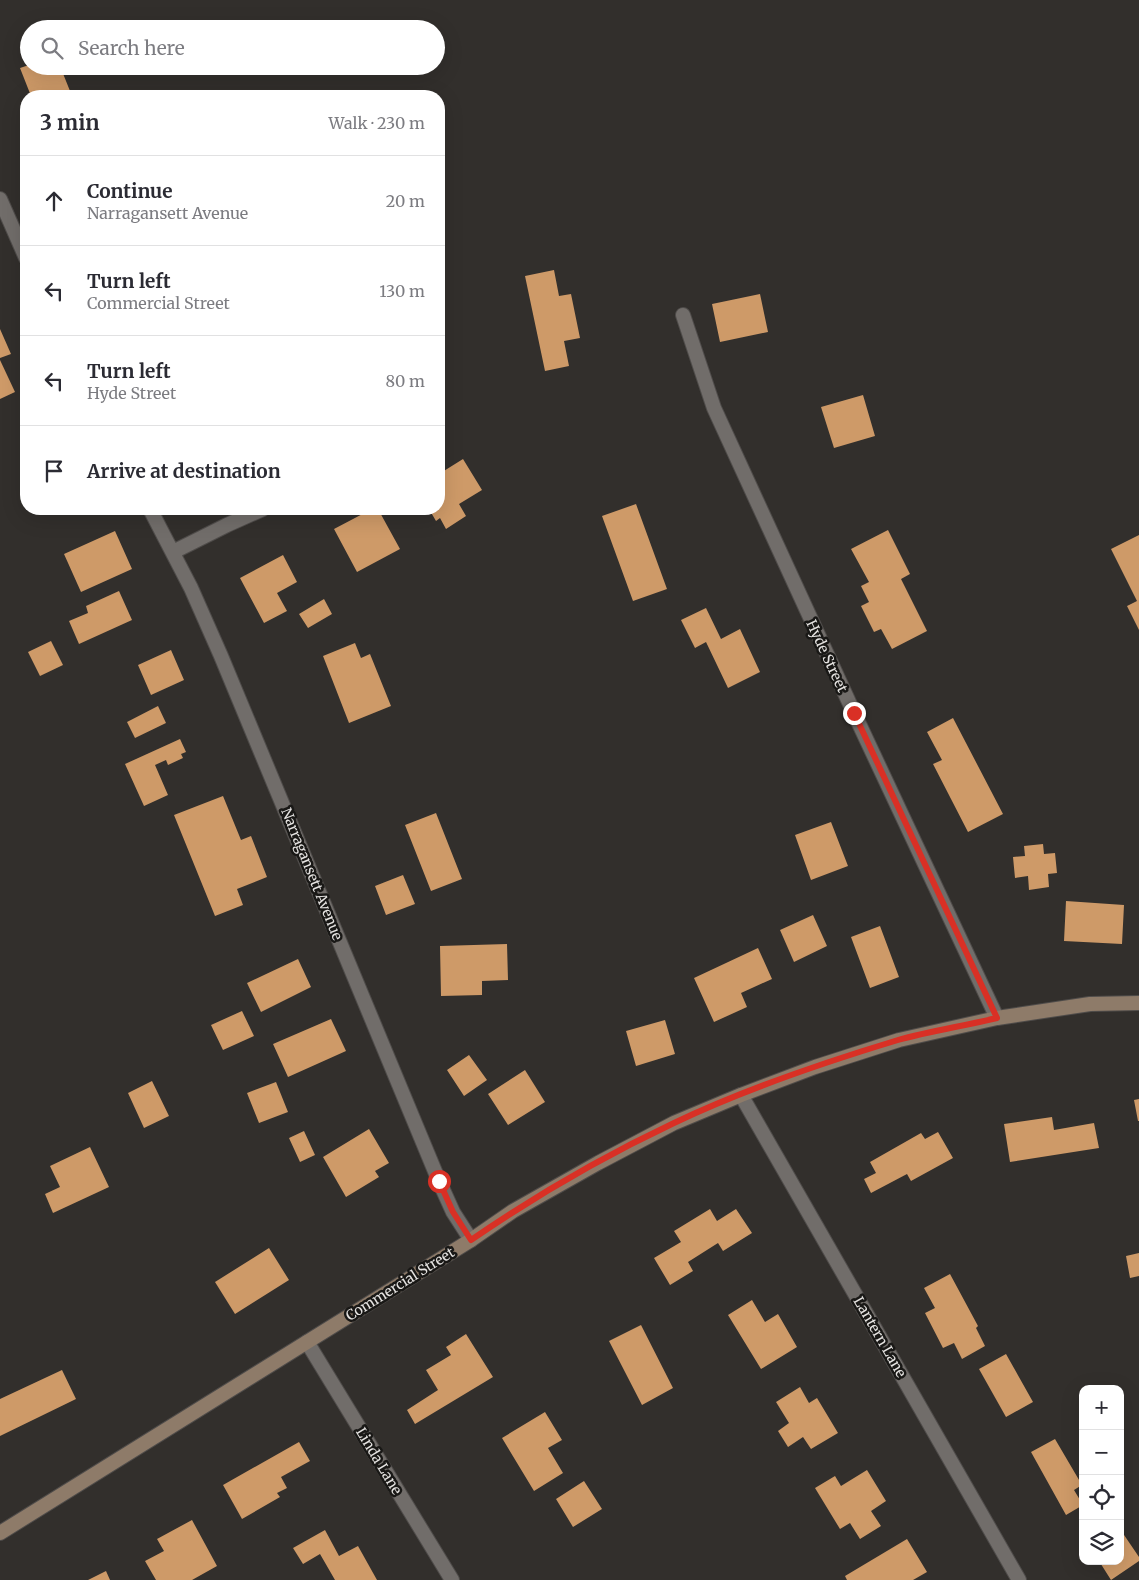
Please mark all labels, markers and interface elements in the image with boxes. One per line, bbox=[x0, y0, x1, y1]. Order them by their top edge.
search box bbox=[20, 20, 445, 75]
icon: search bbox=[38, 34, 66, 62]
text: Search here bbox=[78, 36, 185, 60]
text: 3 min bbox=[40, 109, 99, 136]
text: Walk · 230 m bbox=[329, 113, 425, 133]
text: Continue bbox=[87, 179, 173, 203]
icon: ahead bbox=[40, 187, 68, 215]
text: 20 m bbox=[386, 191, 425, 211]
text: Narragansett Avenue bbox=[87, 203, 248, 223]
text: Turn left bbox=[87, 269, 171, 293]
icon: left bbox=[40, 277, 68, 305]
text: 130 m bbox=[379, 281, 425, 301]
text: Commercial Street bbox=[87, 293, 230, 313]
text: Turn left bbox=[87, 359, 171, 383]
icon: left bbox=[40, 367, 68, 395]
text: 80 m bbox=[386, 371, 425, 391]
text: Hyde Street bbox=[87, 383, 176, 403]
icon: arrive bbox=[40, 457, 68, 485]
text: Arrive at destination bbox=[87, 459, 281, 483]
street label: Hyde Street bbox=[802, 617, 852, 696]
route end bbox=[843, 702, 866, 725]
street label: Narragansett Avenue bbox=[277, 805, 347, 943]
route start bbox=[428, 1170, 451, 1193]
street label: Commercial Street bbox=[342, 1243, 458, 1325]
street label: Lantern Lane bbox=[850, 1293, 910, 1381]
map controls bbox=[1079, 1385, 1124, 1565]
button: + bbox=[1079, 1385, 1124, 1430]
street label: Linda Lane bbox=[352, 1424, 406, 1498]
button: − bbox=[1079, 1430, 1124, 1475]
button: locate bbox=[1079, 1475, 1124, 1520]
button: layers bbox=[1079, 1520, 1124, 1565]

